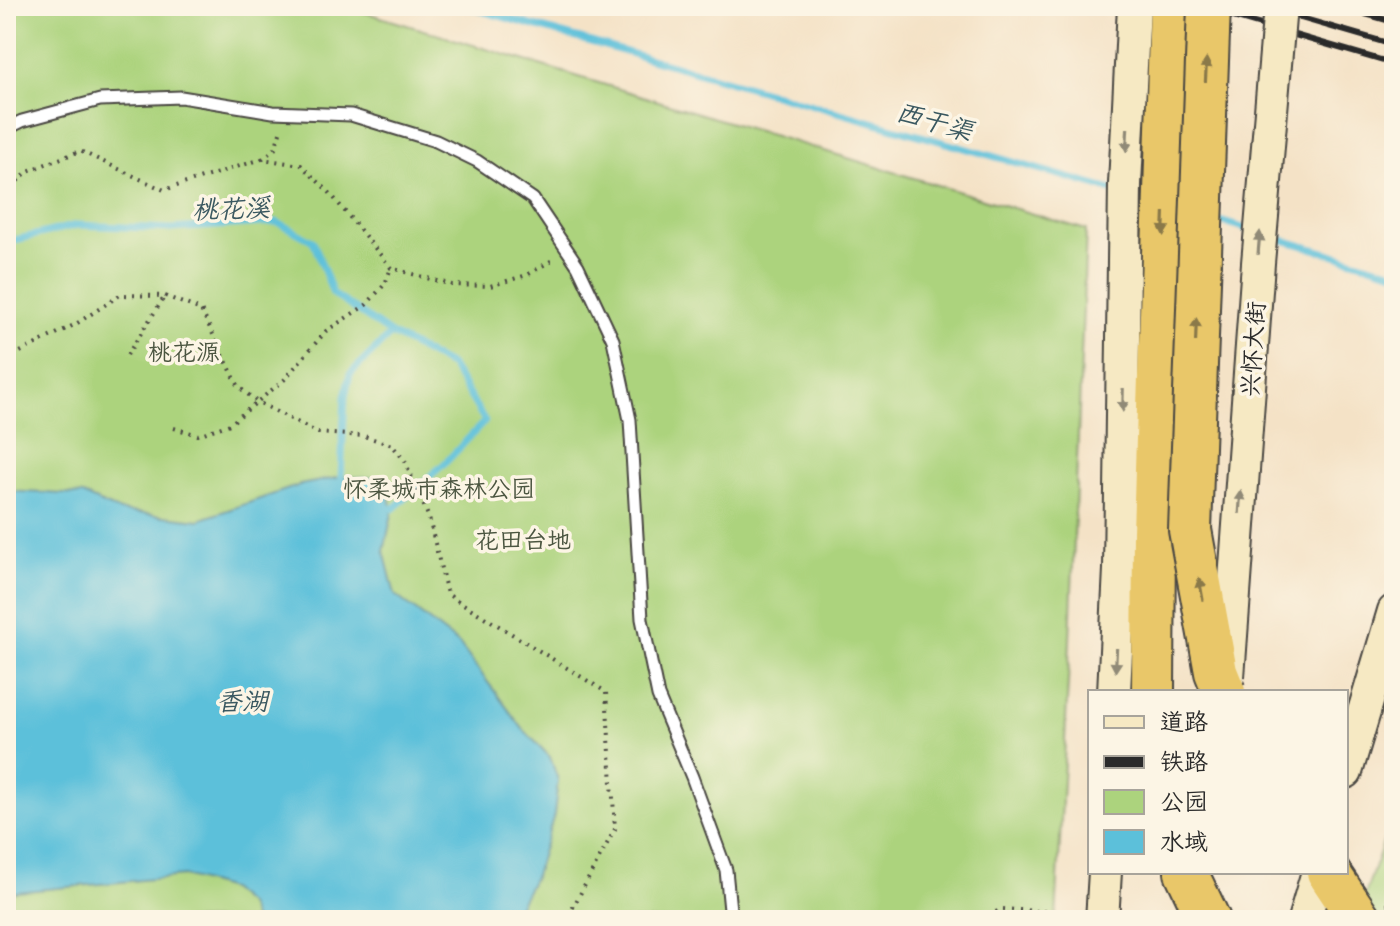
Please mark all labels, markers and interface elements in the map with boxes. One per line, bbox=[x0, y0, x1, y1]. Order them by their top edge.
one-way arrow bbox=[1200, 57, 1213, 82]
water label: 西干渠 bbox=[892, 91, 980, 150]
one-way arrow bbox=[1121, 128, 1134, 153]
water label: 桃花溪 bbox=[191, 186, 273, 228]
one-way arrow bbox=[1158, 212, 1171, 237]
one-way arrow bbox=[1253, 230, 1266, 255]
street label: 兴怀大街 bbox=[1230, 300, 1272, 398]
one-way arrow bbox=[1190, 317, 1202, 342]
park label: 桃花源 bbox=[148, 332, 220, 368]
one-way arrow bbox=[1116, 388, 1129, 413]
park label: 怀柔城市森林公园 bbox=[343, 469, 535, 505]
one-way arrow bbox=[1234, 490, 1247, 515]
park label: 花田台地 bbox=[475, 520, 571, 556]
one-way arrow bbox=[1194, 576, 1206, 601]
one-way arrow bbox=[1109, 648, 1122, 673]
water label: 香湖 bbox=[216, 680, 271, 719]
legend bbox=[1088, 690, 1348, 874]
text: 道路 bbox=[1160, 702, 1208, 738]
text: 铁路 bbox=[1160, 742, 1208, 778]
text: 公园 bbox=[1160, 782, 1208, 818]
text: 水域 bbox=[1160, 822, 1208, 858]

